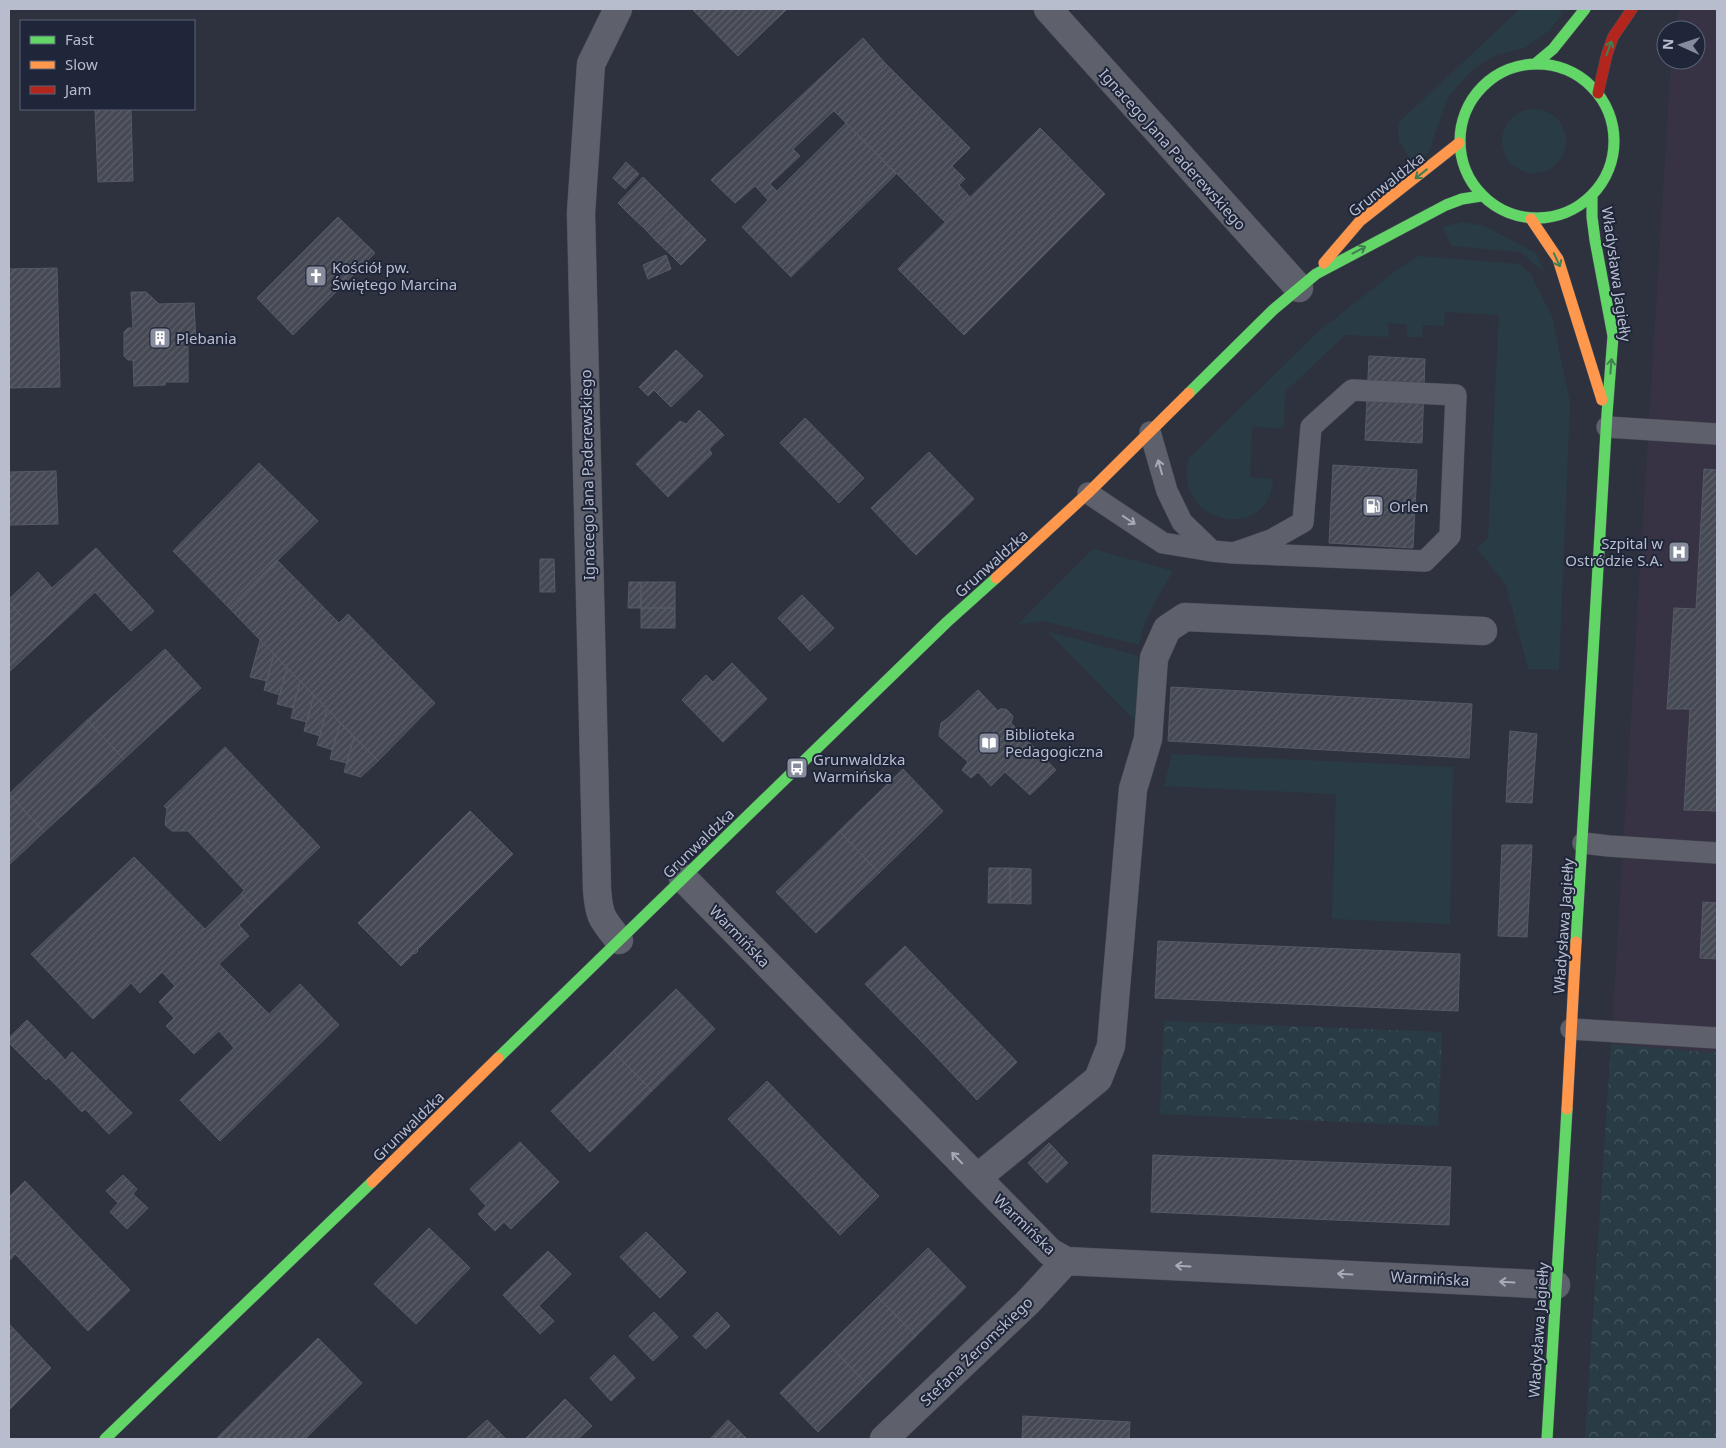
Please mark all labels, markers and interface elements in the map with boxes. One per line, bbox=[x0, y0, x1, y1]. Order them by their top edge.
legend bbox=[20, 20, 195, 110]
north arrow bbox=[1656, 20, 1706, 70]
text: Fast bbox=[65, 29, 94, 49]
text: N bbox=[1658, 38, 1677, 50]
one-way arrow bbox=[1605, 41, 1614, 57]
text: Slow bbox=[65, 54, 98, 74]
street label: Ignacego Jana Paderewskiego bbox=[1095, 64, 1251, 234]
text: Jam bbox=[63, 79, 92, 99]
street label: Grunwaldzka bbox=[1344, 147, 1428, 221]
one-way arrow bbox=[1415, 169, 1428, 180]
street label: Władysława Jagiełły bbox=[1598, 205, 1636, 343]
one-way arrow bbox=[1351, 245, 1366, 255]
one-way arrow bbox=[1553, 252, 1562, 267]
place label: Kościół pw. Świętego Marcina bbox=[332, 257, 457, 294]
church icon: Kościół pw. Świętego Marcina bbox=[304, 264, 328, 288]
building icon: Plebania bbox=[148, 326, 172, 350]
place label: Plebania bbox=[176, 328, 237, 348]
one-way arrow bbox=[1606, 358, 1615, 374]
street label: Ignacego Jana Paderewskiego bbox=[575, 369, 599, 581]
one-way arrow bbox=[1155, 459, 1165, 475]
fuel station icon: Orlen bbox=[1361, 494, 1385, 518]
place label: Orlen bbox=[1389, 496, 1429, 516]
one-way arrow bbox=[1121, 515, 1135, 525]
street label: Grunwaldzka bbox=[950, 525, 1032, 601]
place label: Szpital w Ostródzie S.A. bbox=[1565, 533, 1663, 570]
hospital icon: Szpital w Ostródzie S.A. bbox=[1667, 540, 1691, 564]
place label: Biblioteka Pedagogiczna bbox=[1005, 724, 1104, 761]
library icon: Biblioteka Pedagogiczna bbox=[977, 731, 1001, 755]
place label: Grunwaldzka Warmińska bbox=[813, 749, 905, 786]
bus stop icon: Grunwaldzka Warmińska bbox=[785, 756, 809, 780]
street label: Grunwaldzka bbox=[658, 804, 738, 882]
street label: Władysława Jagiełły bbox=[1548, 857, 1578, 995]
street label: Warmińska bbox=[705, 901, 775, 971]
street label: Grunwaldzka bbox=[368, 1087, 448, 1165]
one-way arrow bbox=[951, 1151, 963, 1164]
street label: Warmińska bbox=[990, 1189, 1060, 1259]
street label: Władysława Jagiełły bbox=[1523, 1261, 1553, 1399]
one-way arrow bbox=[1175, 1262, 1191, 1271]
street label: Warmińska bbox=[1390, 1266, 1470, 1290]
one-way arrow bbox=[1337, 1270, 1353, 1279]
one-way arrow bbox=[1500, 1278, 1516, 1287]
street label: Stefana Żeromskiego bbox=[915, 1292, 1037, 1410]

